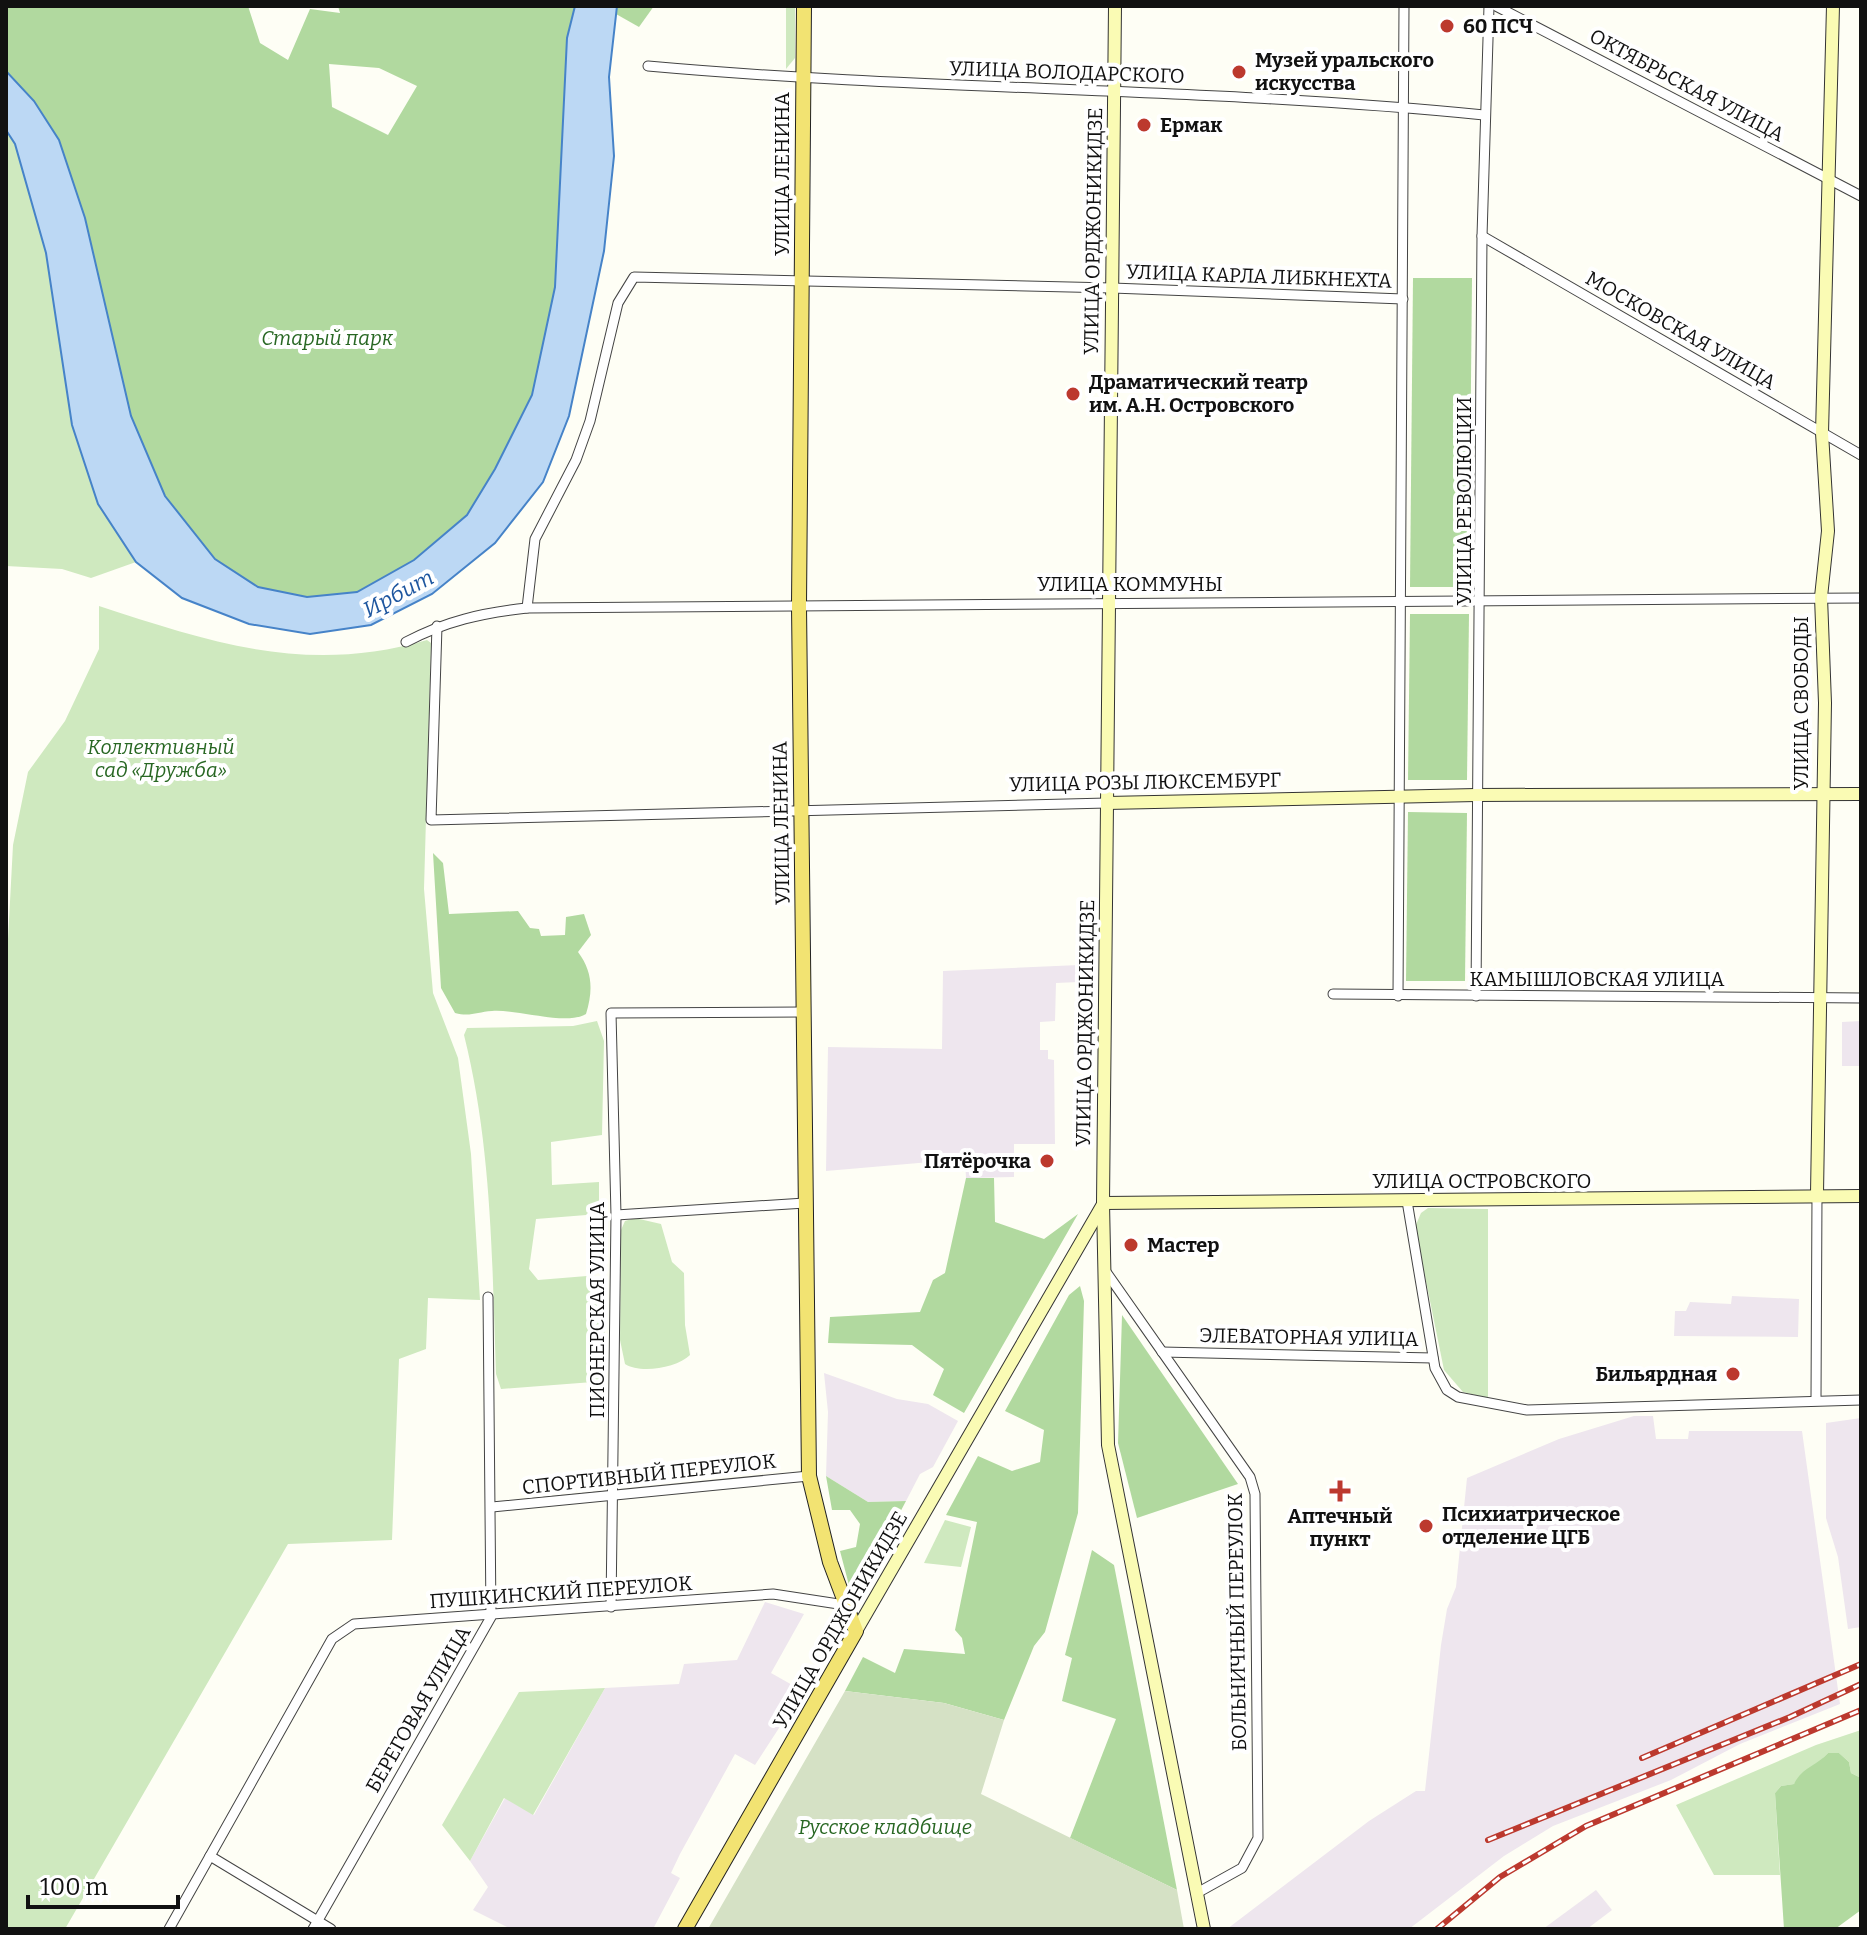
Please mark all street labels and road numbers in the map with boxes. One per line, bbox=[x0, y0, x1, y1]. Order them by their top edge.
street label: ОКТЯБРЬСКАЯ УЛИЦА bbox=[1586, 24, 1789, 147]
street label: УЛИЦА ВОЛОДАРСКОГО bbox=[949, 56, 1185, 88]
street label: УЛИЦА ЛЕНИНА bbox=[770, 91, 794, 256]
street label: УЛИЦА ОРДЖОНИКИДЗЕ bbox=[1079, 107, 1107, 355]
street label: УЛИЦА КАРЛА ЛИБКНЕХТА bbox=[1126, 259, 1393, 293]
street label: МОСКОВСКАЯ УЛИЦА bbox=[1582, 266, 1781, 395]
street label: УЛИЦА РЕВОЛЮЦИИ bbox=[1452, 397, 1476, 605]
street label: УЛИЦА КОММУНЫ bbox=[1037, 572, 1223, 596]
street label: УЛИЦА СВОБОДЫ bbox=[1789, 616, 1813, 790]
street label: УЛИЦА ЛЕНИНА bbox=[768, 740, 794, 905]
street label: УЛИЦА РОЗЫ ЛЮКСЕМБУРГ bbox=[1009, 768, 1281, 796]
street label: УЛИЦА ОРДЖОНИКИДЗЕ bbox=[1071, 899, 1099, 1147]
street label: КАМЫШЛОВСКАЯ УЛИЦА bbox=[1470, 967, 1725, 991]
street label: УЛИЦА ОСТРОВСКОГО bbox=[1372, 1169, 1592, 1193]
street label: ПИОНЕРСКАЯ УЛИЦА bbox=[585, 1201, 609, 1418]
street label: ЭЛЕВАТОРНАЯ УЛИЦА bbox=[1199, 1323, 1420, 1351]
street label: СПОРТИВНЫЙ ПЕРЕУЛОК bbox=[521, 1449, 777, 1499]
street label: БОЛЬНИЧНЫЙ ПЕРЕУЛОК bbox=[1223, 1493, 1251, 1751]
street label: УЛИЦА ОРДЖОНИКИДЗЕ bbox=[768, 1507, 912, 1733]
street label: ПУШКИНСКИЙ ПЕРЕУЛОК bbox=[429, 1571, 693, 1613]
street label: БЕРЕГОВАЯ УЛИЦА bbox=[361, 1621, 476, 1796]

